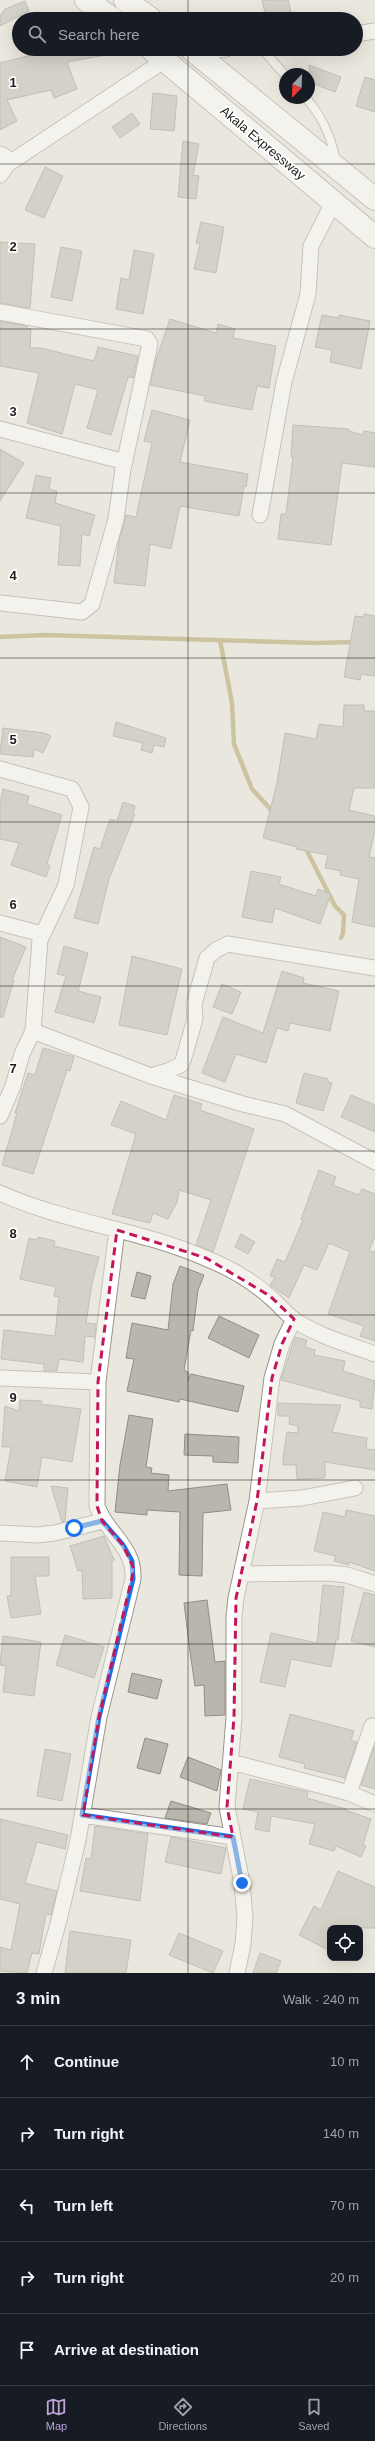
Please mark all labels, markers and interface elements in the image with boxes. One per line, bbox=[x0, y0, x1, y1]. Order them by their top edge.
search box bbox=[12, 12, 363, 56]
icon: search bbox=[26, 23, 48, 45]
text: Search here bbox=[58, 26, 140, 43]
north arrow bbox=[279, 68, 315, 104]
text: 1 bbox=[9, 75, 17, 90]
street label: Akala Expressway bbox=[217, 103, 309, 183]
text: 2 bbox=[9, 239, 17, 254]
text: 3 bbox=[9, 404, 17, 419]
text: 4 bbox=[9, 568, 17, 583]
text: 5 bbox=[9, 732, 17, 747]
text: 6 bbox=[9, 897, 17, 912]
text: 7 bbox=[9, 1061, 17, 1076]
text: 8 bbox=[9, 1226, 17, 1241]
text: 9 bbox=[9, 1390, 17, 1405]
route start bbox=[65, 1519, 83, 1537]
route end bbox=[233, 1874, 251, 1892]
map controls bbox=[327, 1925, 363, 1961]
button: locate bbox=[327, 1925, 363, 1961]
text: 3 min bbox=[16, 1989, 60, 2008]
text: Walk · 240 m bbox=[283, 1992, 359, 2007]
icon: ahead bbox=[16, 2051, 38, 2073]
text: Continue bbox=[54, 2053, 119, 2070]
text: 10 m bbox=[330, 2054, 359, 2069]
icon: right bbox=[16, 2123, 38, 2145]
text: Turn right bbox=[54, 2125, 124, 2142]
text: 140 m bbox=[323, 2126, 359, 2141]
icon: left bbox=[16, 2195, 38, 2217]
text: Turn left bbox=[54, 2197, 113, 2214]
text: 70 m bbox=[330, 2198, 359, 2213]
icon: right bbox=[16, 2267, 38, 2289]
text: Turn right bbox=[54, 2269, 124, 2286]
text: 20 m bbox=[330, 2270, 359, 2285]
icon: arrive bbox=[16, 2339, 38, 2361]
text: Arrive at destination bbox=[54, 2341, 199, 2358]
tab: Map bbox=[45, 2396, 67, 2432]
tab: Directions bbox=[158, 2396, 207, 2432]
tab: Saved bbox=[298, 2396, 329, 2432]

